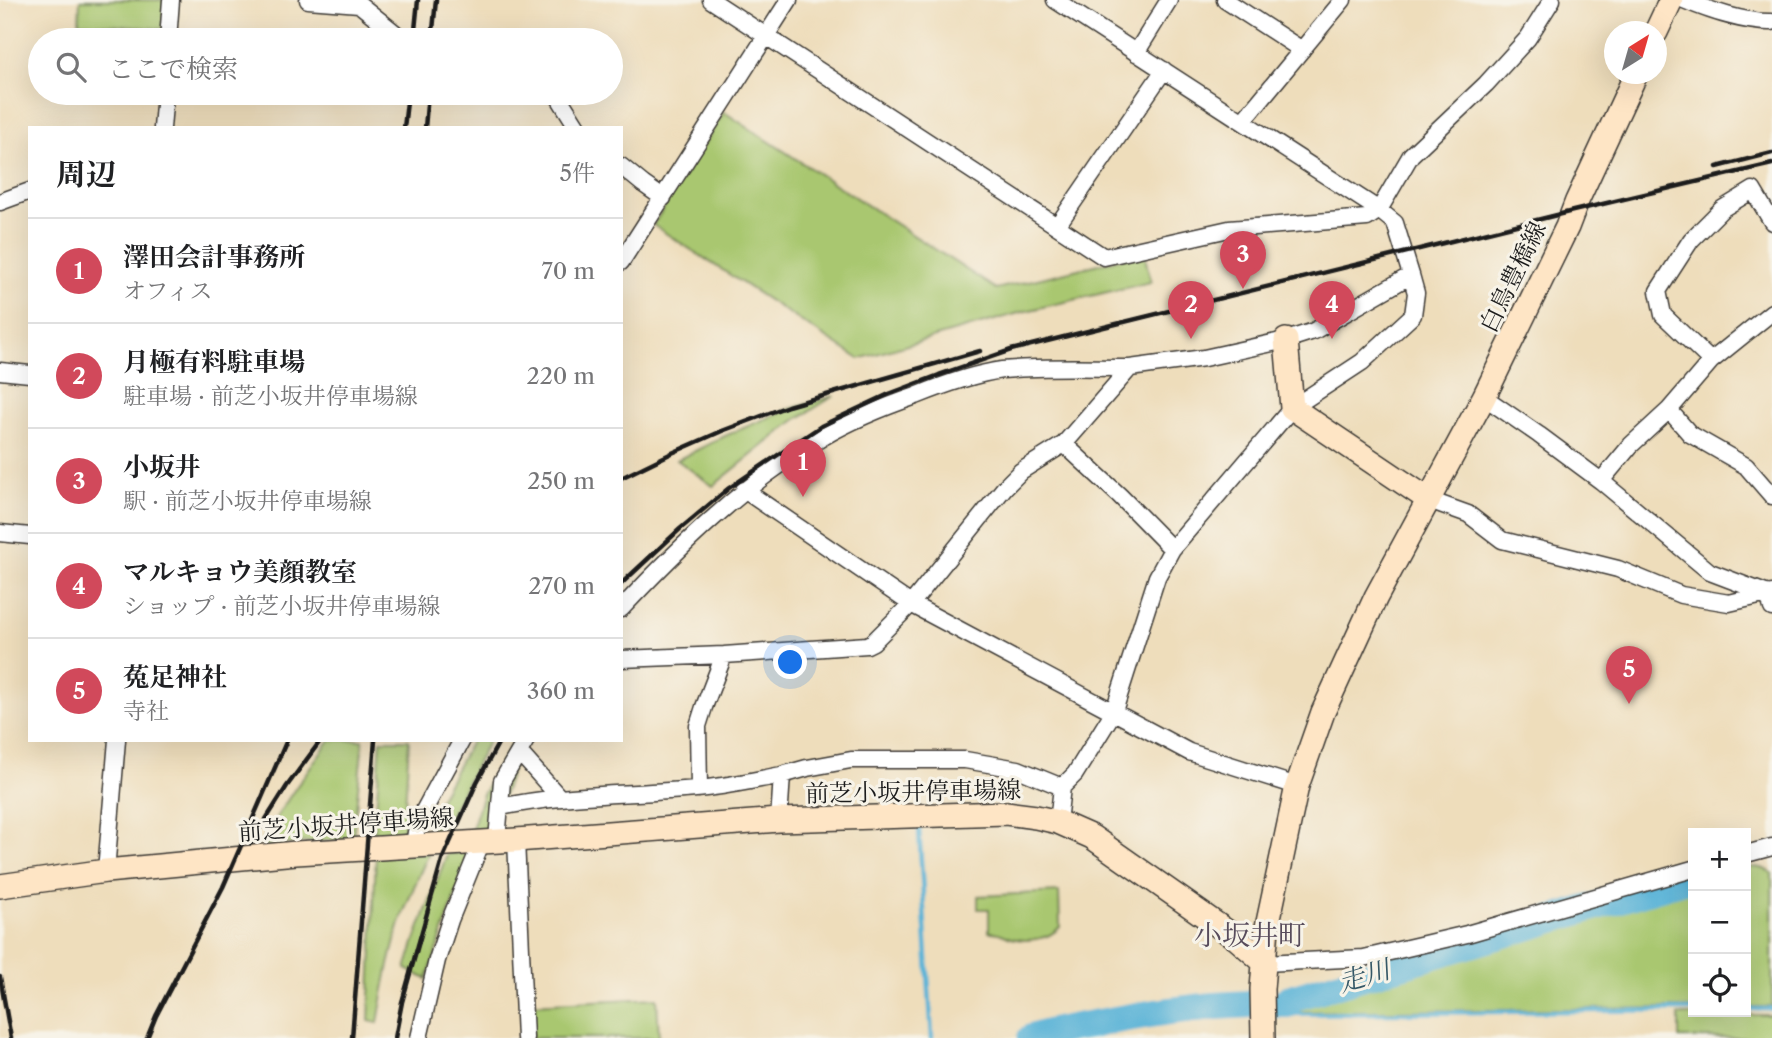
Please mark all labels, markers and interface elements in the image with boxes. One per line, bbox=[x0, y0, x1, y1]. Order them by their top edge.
north arrow bbox=[1604, 21, 1667, 84]
search box bbox=[28, 28, 623, 105]
icon: search bbox=[52, 48, 90, 86]
text: ここで検索 bbox=[108, 53, 238, 85]
text: 周辺 bbox=[56, 156, 116, 193]
text: 5件 bbox=[560, 159, 595, 187]
street label: 白鳥豊橋線 bbox=[1473, 216, 1552, 337]
pin: 3 bbox=[1220, 231, 1266, 289]
text: 澤田会計事務所 bbox=[123, 241, 305, 273]
text: 1 bbox=[74, 257, 84, 285]
text: 70 m bbox=[542, 257, 595, 285]
text: オフィス bbox=[123, 277, 212, 305]
pin: 2 bbox=[1168, 281, 1214, 339]
pin: 4 bbox=[1309, 281, 1355, 339]
text: 月極有料駐車場 bbox=[123, 346, 305, 378]
text: 2 bbox=[72, 362, 86, 390]
text: 220 m bbox=[526, 362, 595, 390]
text: 駐車場 · 前芝小坂井停車場線 bbox=[123, 382, 418, 410]
pin: 1 bbox=[780, 439, 826, 497]
text: 小坂井 bbox=[123, 451, 201, 483]
text: 3 bbox=[73, 467, 86, 495]
text: 250 m bbox=[527, 467, 595, 495]
text: 駅 · 前芝小坂井停車場線 bbox=[123, 487, 372, 515]
text: マルキョウ美顔教室 bbox=[123, 556, 357, 588]
text: 4 bbox=[72, 572, 86, 600]
text: 270 m bbox=[528, 572, 595, 600]
text: ショップ · 前芝小坂井停車場線 bbox=[123, 592, 440, 620]
your location bbox=[773, 645, 807, 679]
pin: 5 bbox=[1606, 646, 1652, 704]
text: 菟足神社 bbox=[123, 661, 227, 693]
text: 5 bbox=[73, 677, 85, 705]
text: 360 m bbox=[527, 677, 595, 705]
text: 寺社 bbox=[123, 697, 169, 725]
street label: 前芝小坂井停車場線 bbox=[805, 775, 1021, 808]
street label: 前芝小坂井停車場線 bbox=[237, 803, 455, 846]
map controls bbox=[1688, 828, 1751, 1017]
button: + bbox=[1688, 828, 1751, 891]
button: − bbox=[1688, 891, 1751, 954]
district label: 小坂井町 bbox=[1194, 918, 1306, 952]
water label: 走川 bbox=[1334, 952, 1396, 999]
button: locate bbox=[1688, 954, 1751, 1017]

